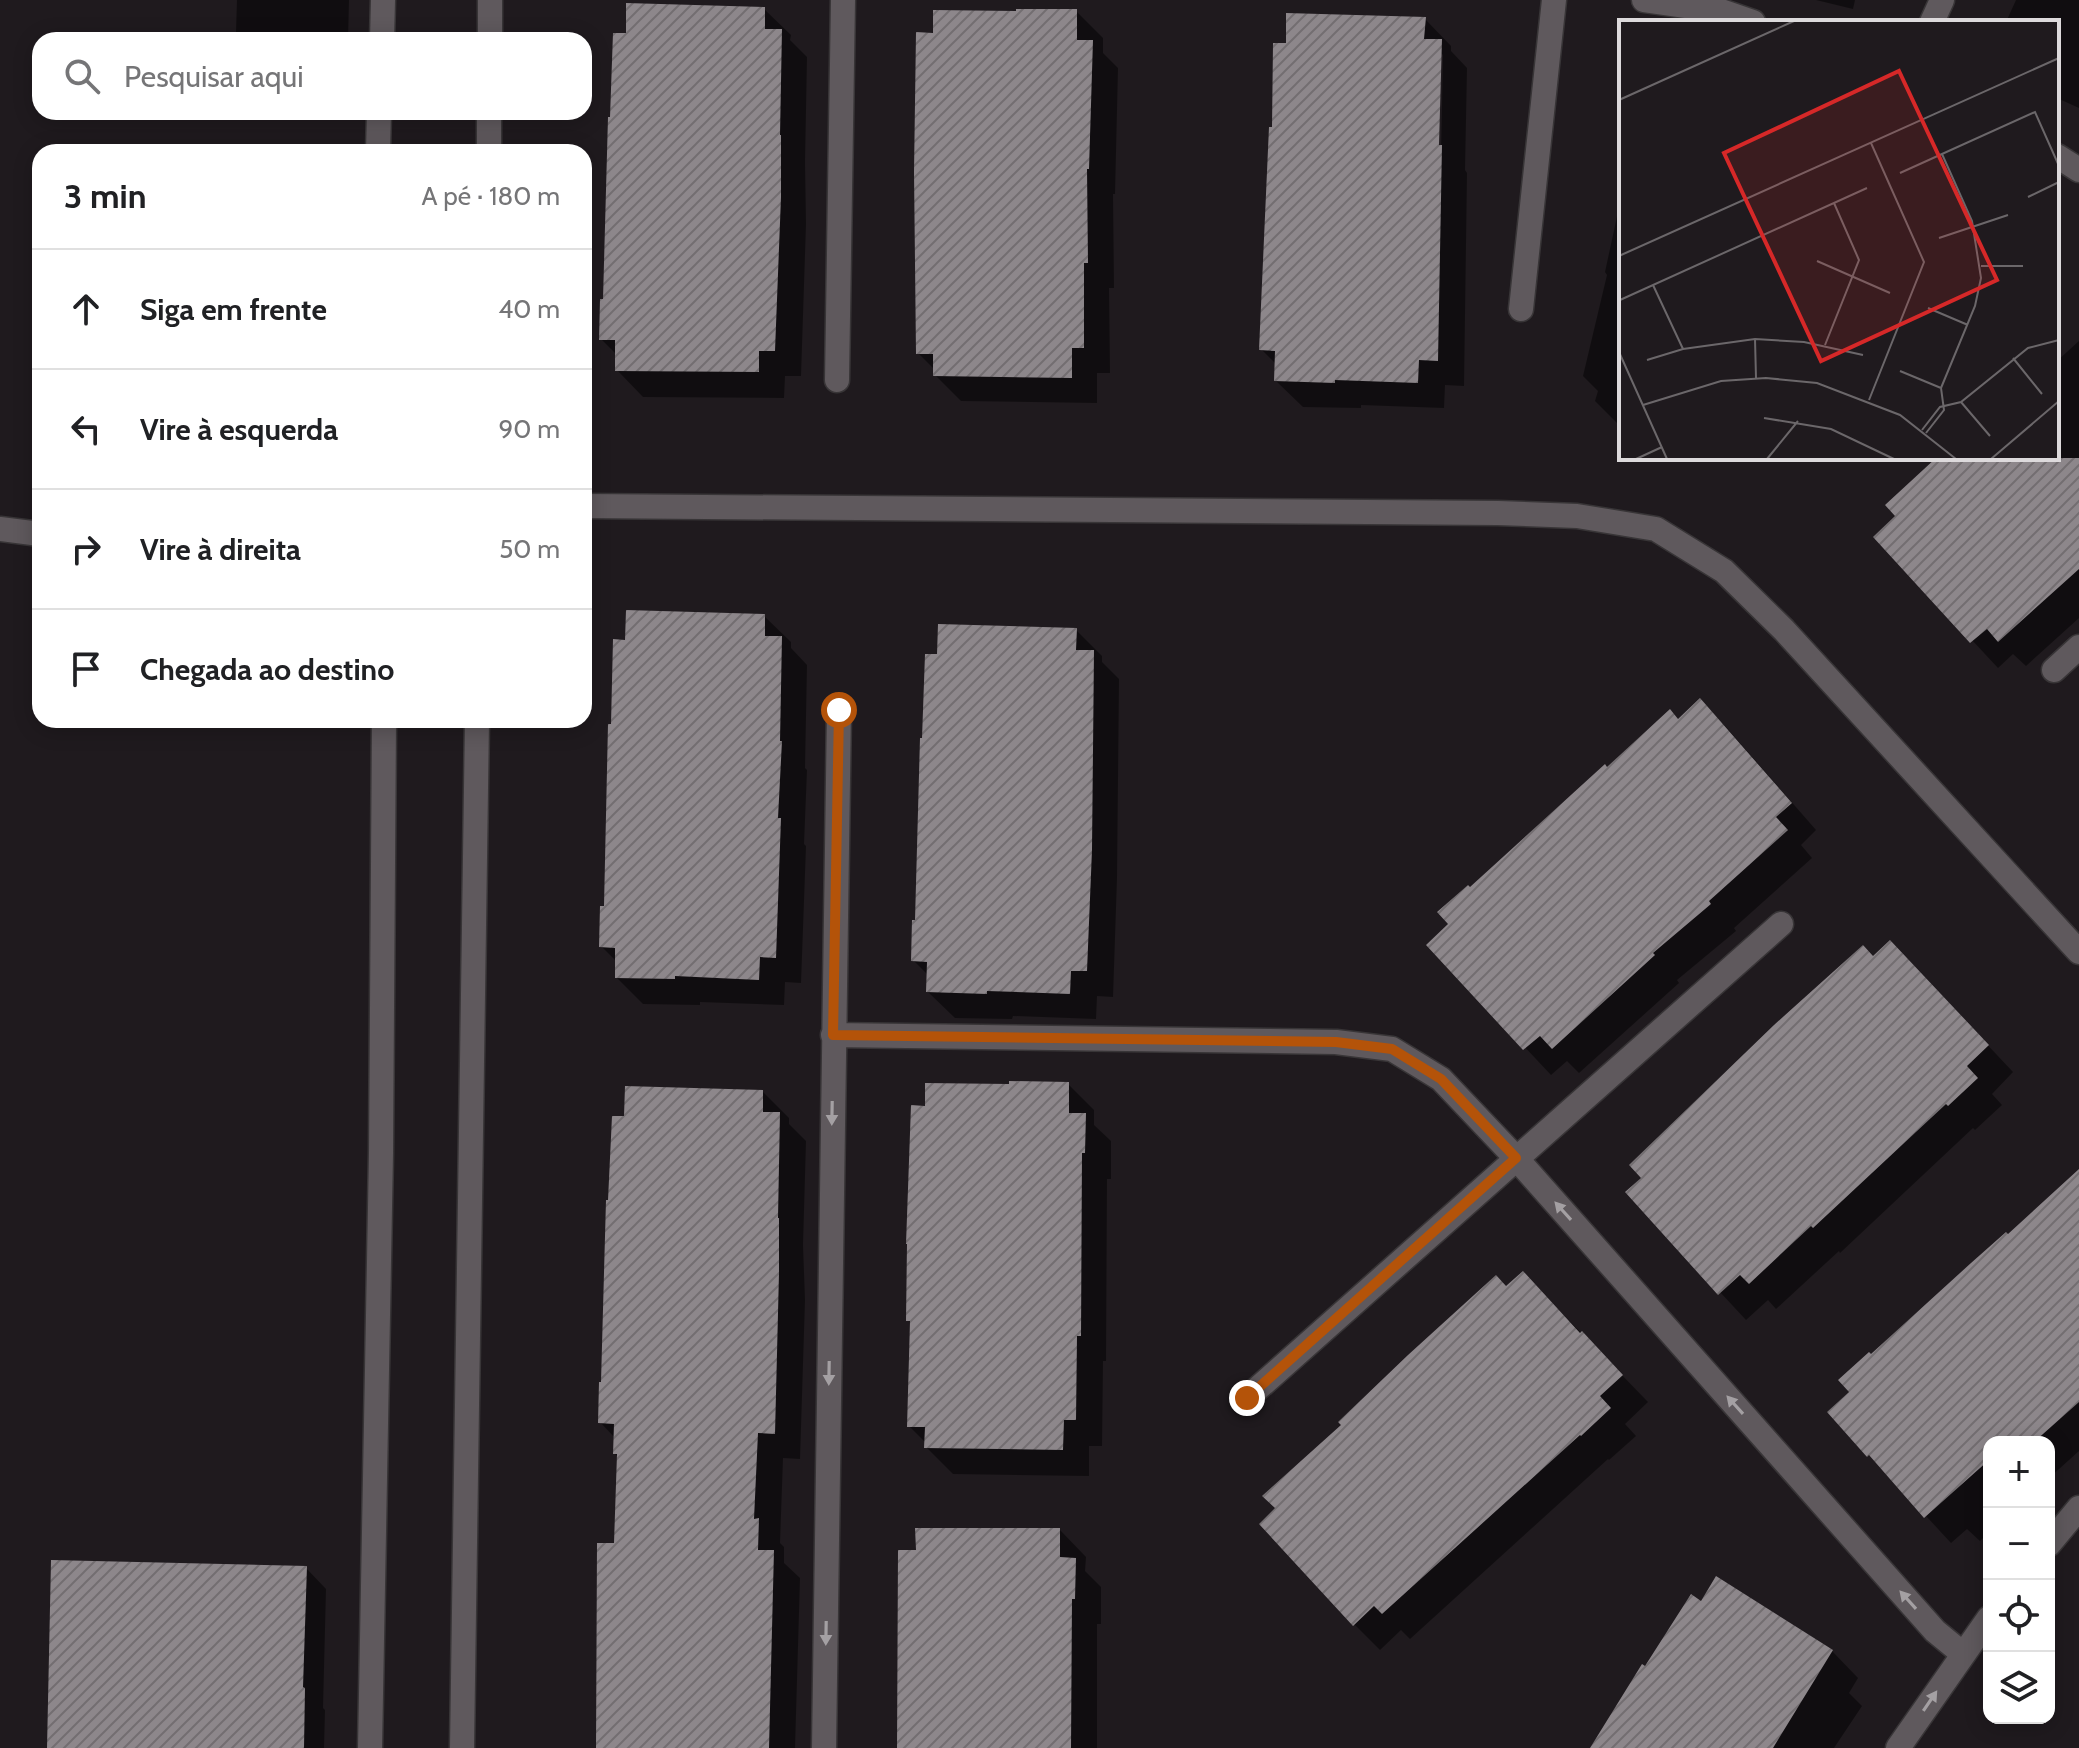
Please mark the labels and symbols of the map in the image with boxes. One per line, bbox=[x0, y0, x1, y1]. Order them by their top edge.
inset map bbox=[1619, 20, 2059, 460]
route start bbox=[821, 692, 857, 728]
one-way arrow bbox=[826, 1101, 838, 1126]
one-way arrow bbox=[1555, 1201, 1572, 1221]
one-way arrow bbox=[823, 1361, 835, 1386]
route end bbox=[1229, 1380, 1265, 1416]
one-way arrow bbox=[1727, 1396, 1745, 1415]
one-way arrow bbox=[1900, 1590, 1917, 1610]
one-way arrow bbox=[820, 1621, 832, 1646]
one-way arrow bbox=[1922, 1690, 1937, 1711]

